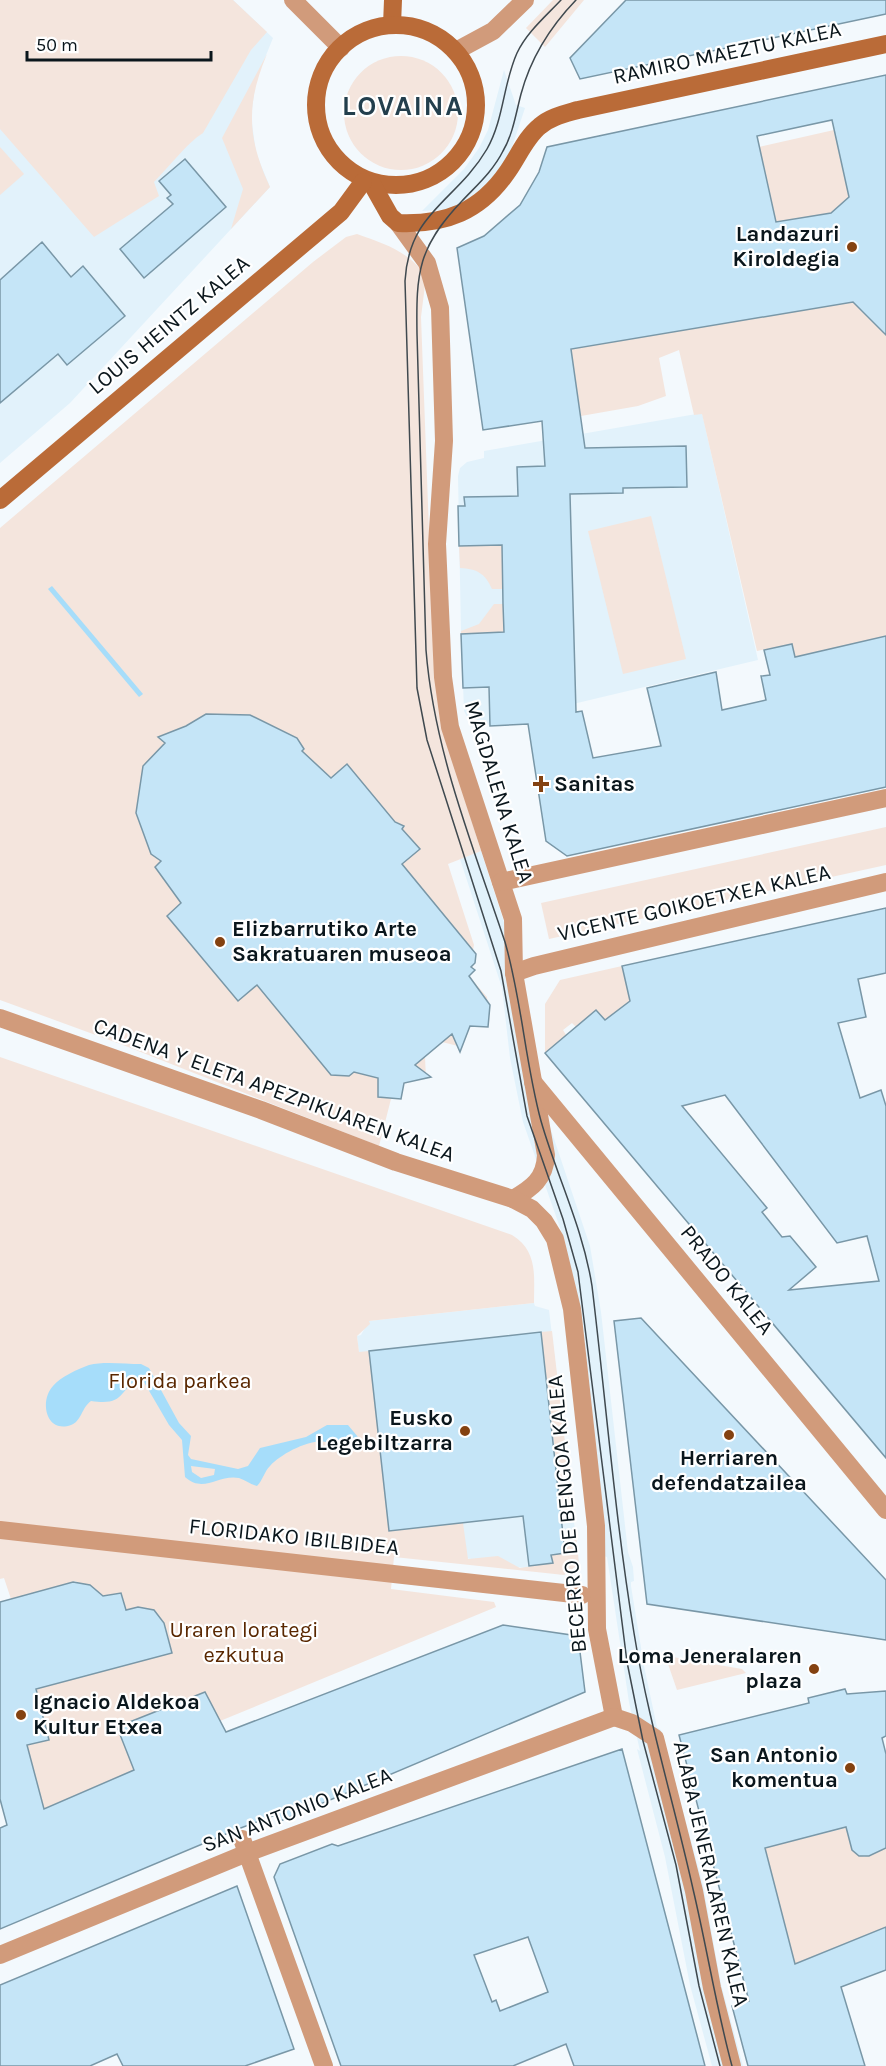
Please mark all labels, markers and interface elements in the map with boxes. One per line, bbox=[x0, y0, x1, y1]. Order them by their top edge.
street label: RAMIRO MAEZTU KALEA bbox=[611, 16, 844, 90]
scale bar bbox=[27, 24, 212, 62]
text: 50 m bbox=[36, 34, 78, 56]
district label: LOVAINA bbox=[342, 89, 464, 122]
place label: Landazuri Kiroldegia bbox=[733, 221, 840, 272]
marker: Landazuri Kiroldegia bbox=[845, 240, 859, 254]
street label: LOUIS HEINTZ KALEA bbox=[83, 250, 255, 400]
street label: MAGDALENA KALEA bbox=[459, 698, 539, 887]
place label: Sanitas bbox=[554, 771, 635, 797]
marker: Sanitas bbox=[532, 775, 550, 793]
street label: VICENTE GOIKOETXEA KALEA bbox=[555, 859, 833, 947]
place label: Elizbarrutiko Arte Sakratuaren museoa bbox=[232, 916, 452, 967]
marker: Elizbarrutiko Arte Sakratuaren museoa bbox=[213, 935, 227, 949]
street label: CADENA Y ELETA APEZPIKUAREN KALEA bbox=[90, 1012, 458, 1168]
street label: PRADO KALEA bbox=[675, 1220, 779, 1340]
park label: Florida parkea bbox=[108, 1368, 252, 1394]
street label: BECERRO DE BENGOA KALEA bbox=[542, 1374, 592, 1654]
place label: Eusko Legebiltzarra bbox=[316, 1405, 453, 1456]
marker: Eusko Legebiltzarra bbox=[458, 1424, 472, 1438]
marker: Herriaren defendatzailea bbox=[722, 1428, 736, 1442]
place label: Herriaren defendatzailea bbox=[651, 1445, 807, 1496]
street label: FLORIDAKO IBILBIDEA bbox=[188, 1513, 401, 1561]
park label: Uraren lorategi ezkutua bbox=[170, 1617, 318, 1668]
place label: Loma Jeneralaren plaza bbox=[618, 1643, 802, 1694]
marker: Loma Jeneralaren plaza bbox=[807, 1662, 821, 1676]
place label: Ignacio Aldekoa Kultur Etxea bbox=[33, 1689, 200, 1740]
marker: Ignacio Aldekoa Kultur Etxea bbox=[14, 1708, 28, 1722]
street label: ALABA JENERALAREN KALEA bbox=[668, 1738, 754, 2010]
place label: San Antonio komentua bbox=[710, 1742, 838, 1793]
marker: San Antonio komentua bbox=[843, 1761, 857, 1775]
street label: SAN ANTONIO KALEA bbox=[198, 1762, 396, 1858]

